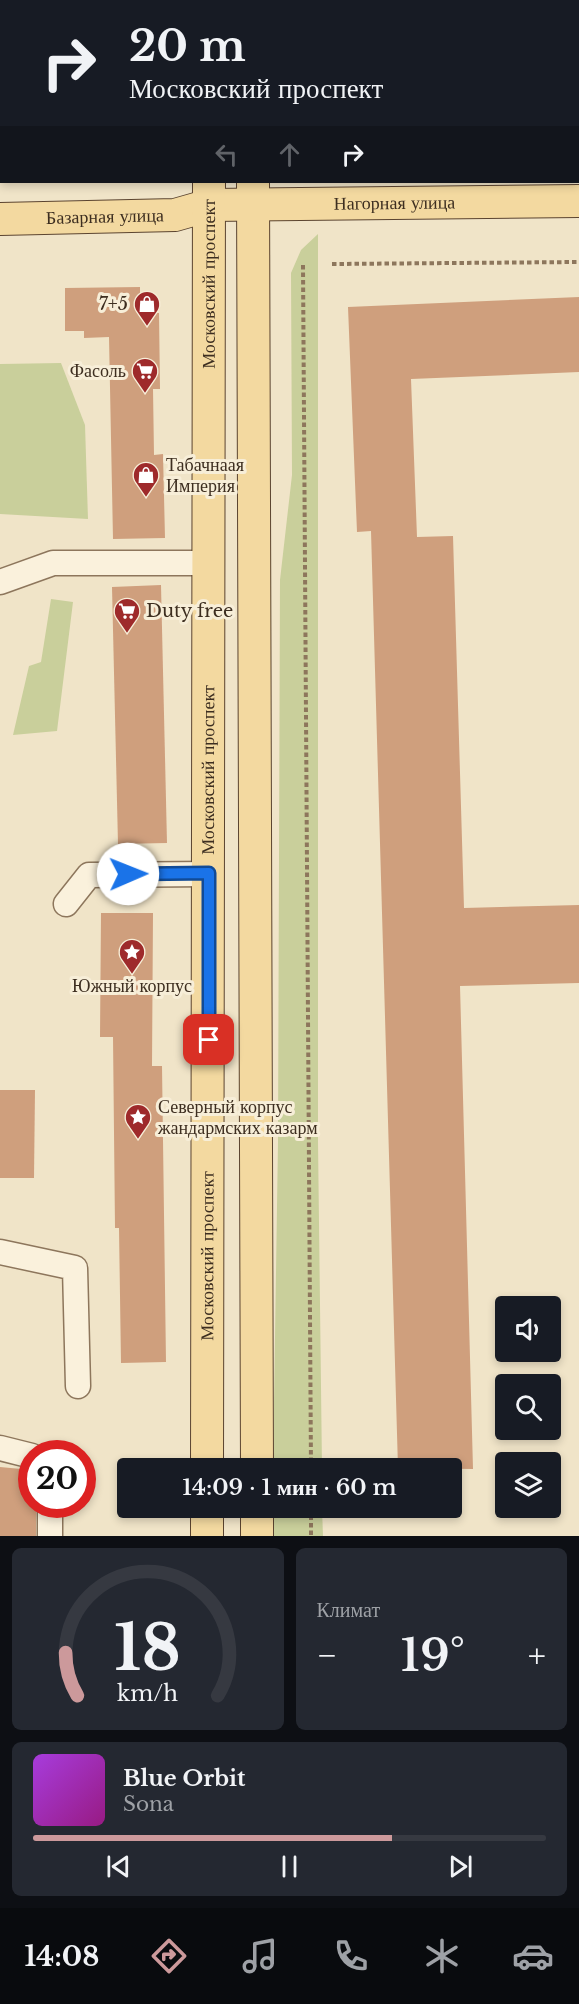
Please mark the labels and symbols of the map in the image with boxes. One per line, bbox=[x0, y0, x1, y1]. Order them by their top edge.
street label: Нагорная улица bbox=[334, 191, 455, 215]
street label: Московский проспект bbox=[198, 199, 220, 369]
street label: Базарная улица bbox=[46, 204, 164, 229]
shop icon: 7+5 bbox=[132, 289, 162, 327]
place label: 7+5 bbox=[99, 293, 128, 315]
supermarket icon: Фасоль bbox=[130, 356, 160, 394]
place label: Фасоль bbox=[70, 360, 126, 382]
place label: Табачнаая Империя bbox=[166, 454, 244, 497]
shop icon: Табачнаая Империя bbox=[131, 460, 161, 498]
supermarket icon: Duty free bbox=[112, 596, 142, 634]
place label: Duty free bbox=[146, 600, 233, 622]
street label: Московский проспект bbox=[197, 685, 219, 855]
position arrow bbox=[96, 842, 160, 906]
place icon: Южный корпус bbox=[117, 937, 147, 975]
place label: Южный корпус bbox=[72, 975, 192, 997]
pin bbox=[183, 1014, 234, 1065]
place label: Северный корпус жандармских казарм bbox=[157, 1096, 318, 1139]
place icon: Северный корпус жандармских казарм bbox=[123, 1102, 153, 1140]
street label: Московский проспект bbox=[196, 1171, 218, 1341]
speed limit sign: 20 bbox=[18, 1440, 96, 1518]

